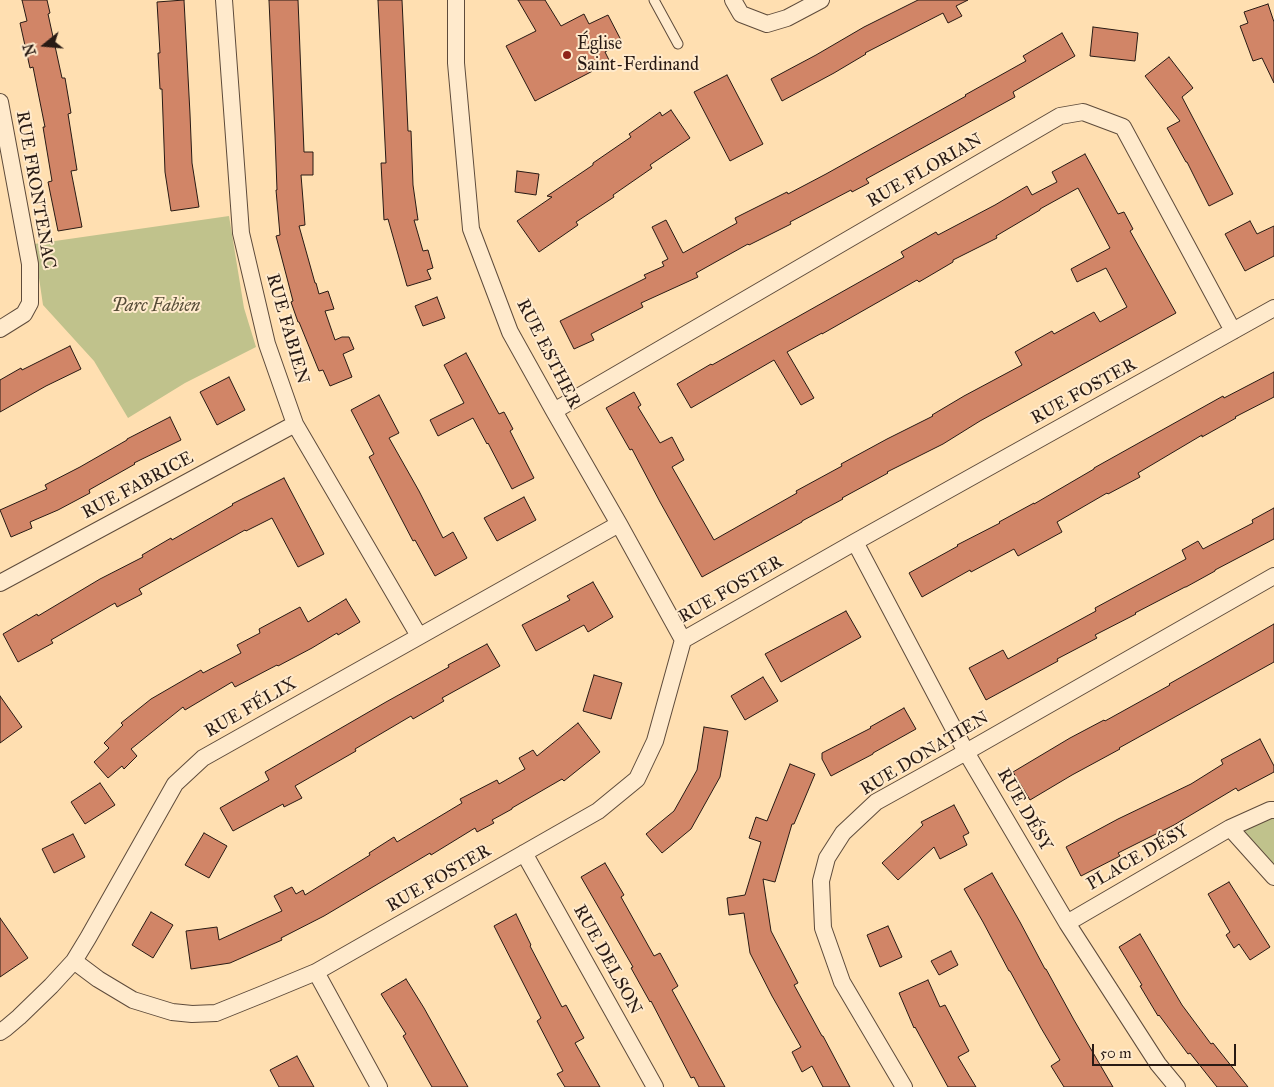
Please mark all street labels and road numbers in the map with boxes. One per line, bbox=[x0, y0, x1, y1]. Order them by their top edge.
street label: RUE FRONTENAC bbox=[10, 109, 60, 271]
street label: RUE FLORIAN bbox=[864, 129, 986, 213]
street label: RUE FABIEN bbox=[261, 271, 313, 387]
street label: RUE ESTHER bbox=[511, 296, 585, 412]
street label: RUE FOSTER bbox=[1028, 354, 1140, 430]
street label: RUE FABRICE bbox=[79, 448, 197, 524]
street label: RUE FOSTER bbox=[675, 551, 787, 629]
street label: RUE FÉLIX bbox=[201, 673, 301, 743]
street label: RUE DONATIEN bbox=[857, 707, 993, 801]
street label: RUE DÉSY bbox=[992, 765, 1056, 855]
street label: PLACE DÉSY bbox=[1083, 820, 1193, 896]
street label: RUE FOSTER bbox=[383, 840, 495, 918]
street label: RUE DELSON bbox=[568, 901, 646, 1019]

